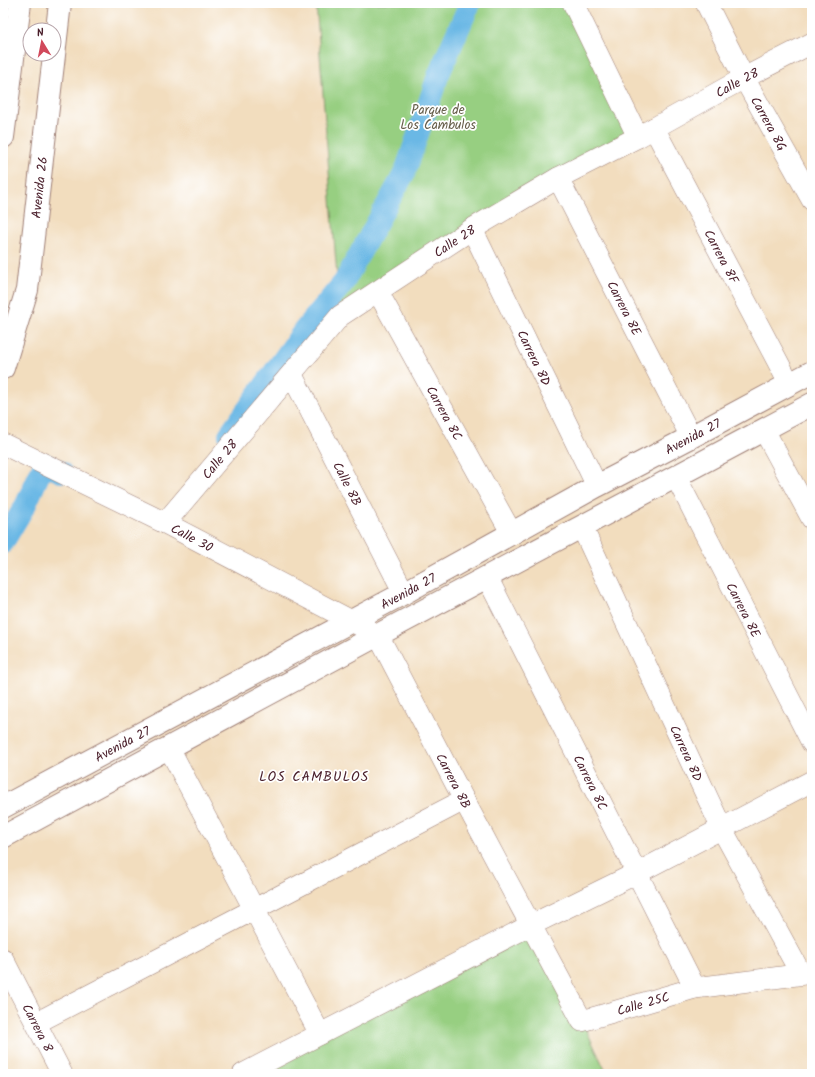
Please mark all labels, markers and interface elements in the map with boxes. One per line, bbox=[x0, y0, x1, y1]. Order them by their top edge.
north arrow bbox=[22, 22, 62, 62]
text: N bbox=[35, 24, 45, 43]
street label: Calle 28 bbox=[712, 63, 763, 104]
street label: Carrera 8G bbox=[744, 93, 792, 155]
park label: Parque de Los Cambulos bbox=[400, 100, 476, 136]
street label: Avenida 26 bbox=[26, 155, 54, 219]
street label: Calle 28 bbox=[430, 220, 481, 264]
street label: Carrera 8F bbox=[698, 226, 744, 289]
street label: Carrera 8E bbox=[600, 277, 646, 340]
street label: Carrera 8D bbox=[511, 327, 556, 390]
street label: Carrera 8C bbox=[420, 382, 467, 445]
street label: Avenida 27 bbox=[662, 413, 726, 461]
street label: Calle 28 bbox=[197, 435, 244, 484]
street label: Calle 8B bbox=[326, 458, 367, 510]
street label: Calle 30 bbox=[167, 519, 217, 559]
street label: Avenida 27 bbox=[377, 568, 441, 616]
street label: Carrera 8E bbox=[720, 579, 766, 642]
street label: Avenida 27 bbox=[91, 721, 155, 768]
street label: Carrera 8D bbox=[663, 722, 708, 785]
street label: Carrera 8B bbox=[429, 750, 476, 813]
street label: Carrera 8C bbox=[567, 752, 612, 814]
district label: LOS CAMBULOS bbox=[259, 766, 369, 788]
street label: Calle 25C bbox=[615, 987, 672, 1022]
street label: Carrera 8 bbox=[16, 1000, 58, 1056]

